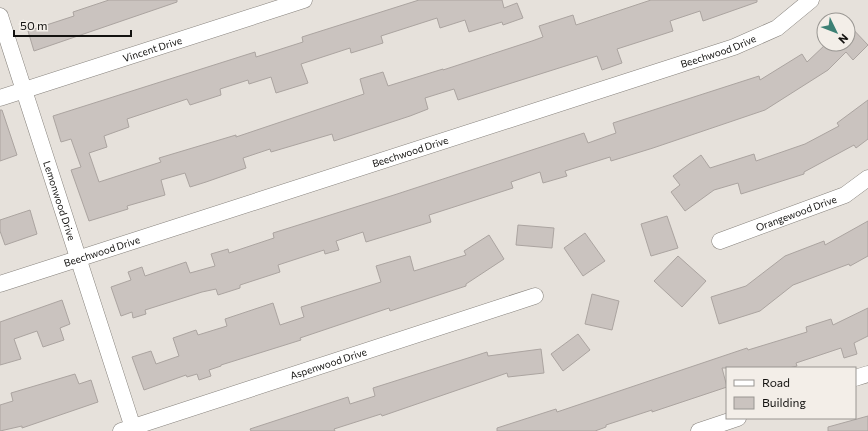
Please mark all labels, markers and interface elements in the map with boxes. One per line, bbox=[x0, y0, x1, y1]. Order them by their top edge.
scale bar bbox=[14, 12, 131, 38]
north arrow bbox=[816, 12, 856, 52]
text: 50 m bbox=[20, 18, 48, 32]
street label: Beechwood Drive bbox=[679, 32, 758, 70]
text: N bbox=[836, 32, 851, 47]
street label: Vincent Drive bbox=[121, 34, 183, 64]
street label: Beechwood Drive bbox=[371, 134, 450, 169]
street label: Lemonwood Drive bbox=[41, 159, 78, 242]
street label: Orangewood Drive bbox=[754, 193, 838, 233]
street label: Beechwood Drive bbox=[62, 233, 141, 269]
street label: Aspenwood Drive bbox=[288, 345, 368, 382]
legend bbox=[726, 367, 856, 419]
text: Road bbox=[762, 375, 790, 389]
text: Building bbox=[762, 395, 806, 409]

